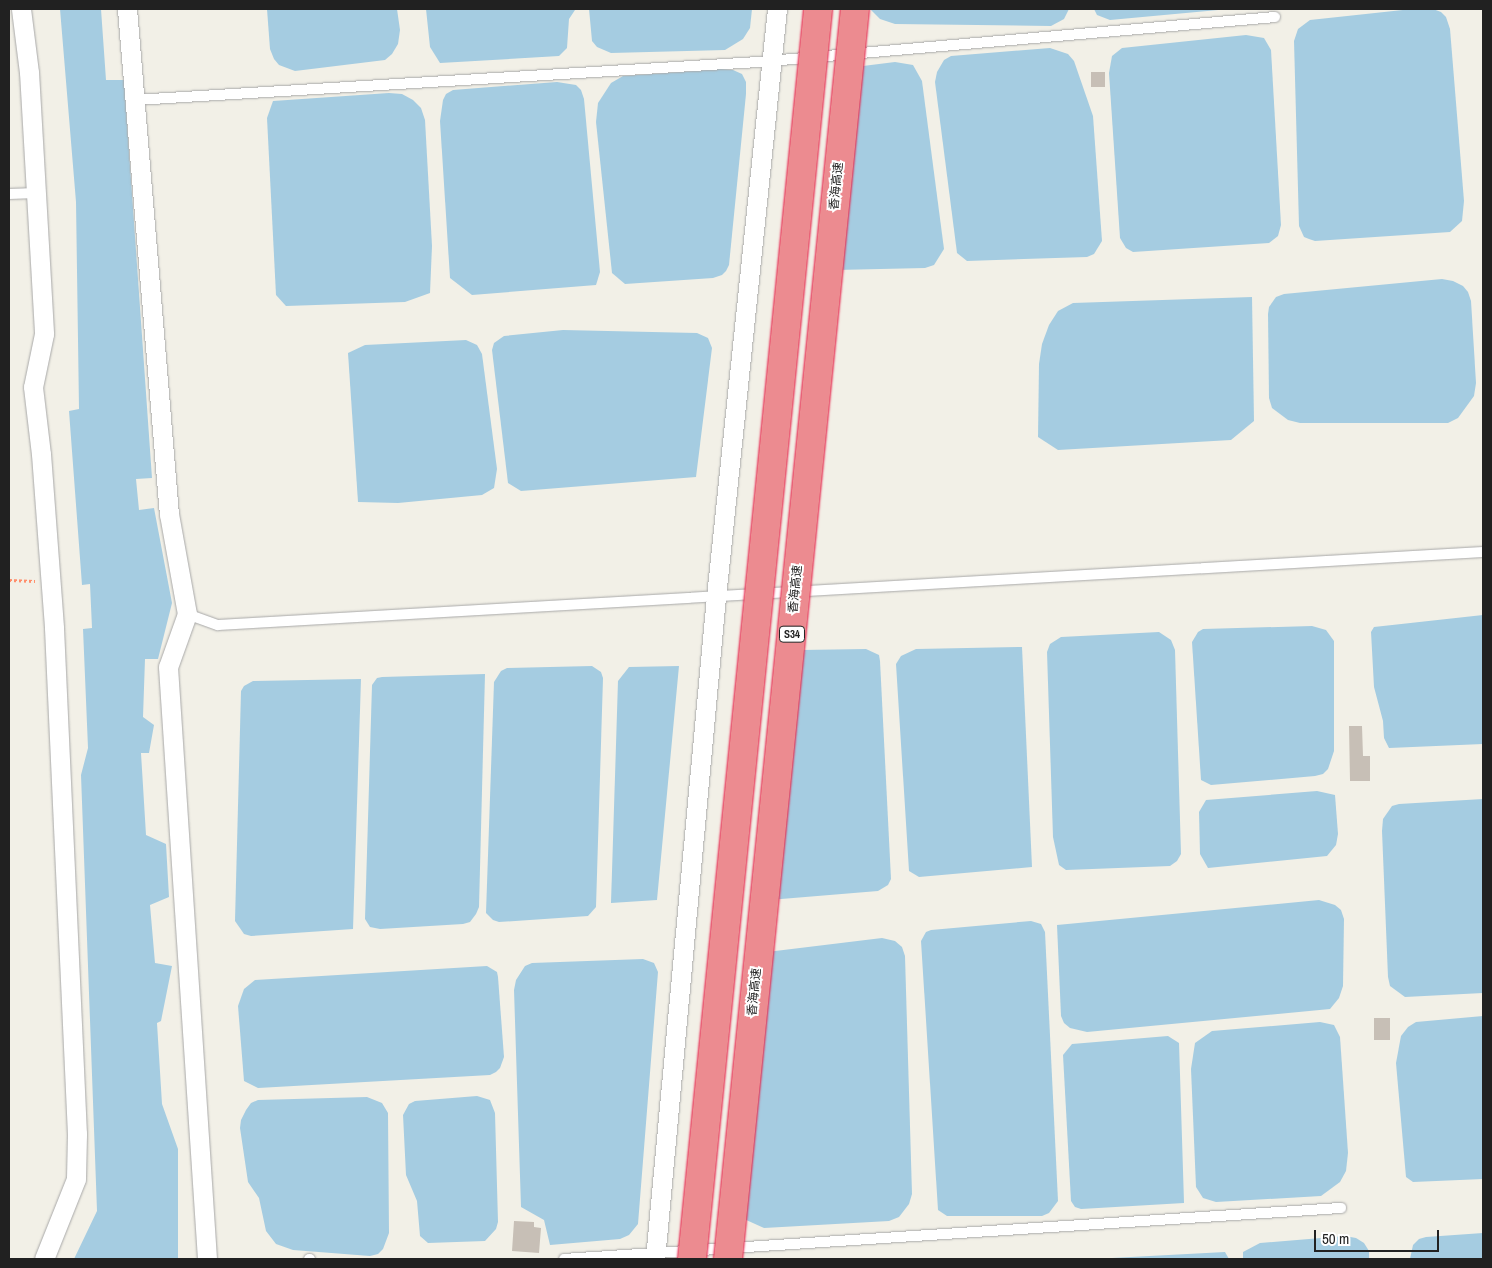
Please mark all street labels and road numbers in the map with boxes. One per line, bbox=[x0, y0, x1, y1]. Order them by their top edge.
street label: 香海高速 bbox=[827, 161, 847, 211]
street label: 香海高速 bbox=[786, 564, 806, 614]
road number: S34 bbox=[778, 626, 806, 642]
street label: 香海高速 bbox=[745, 967, 765, 1017]

